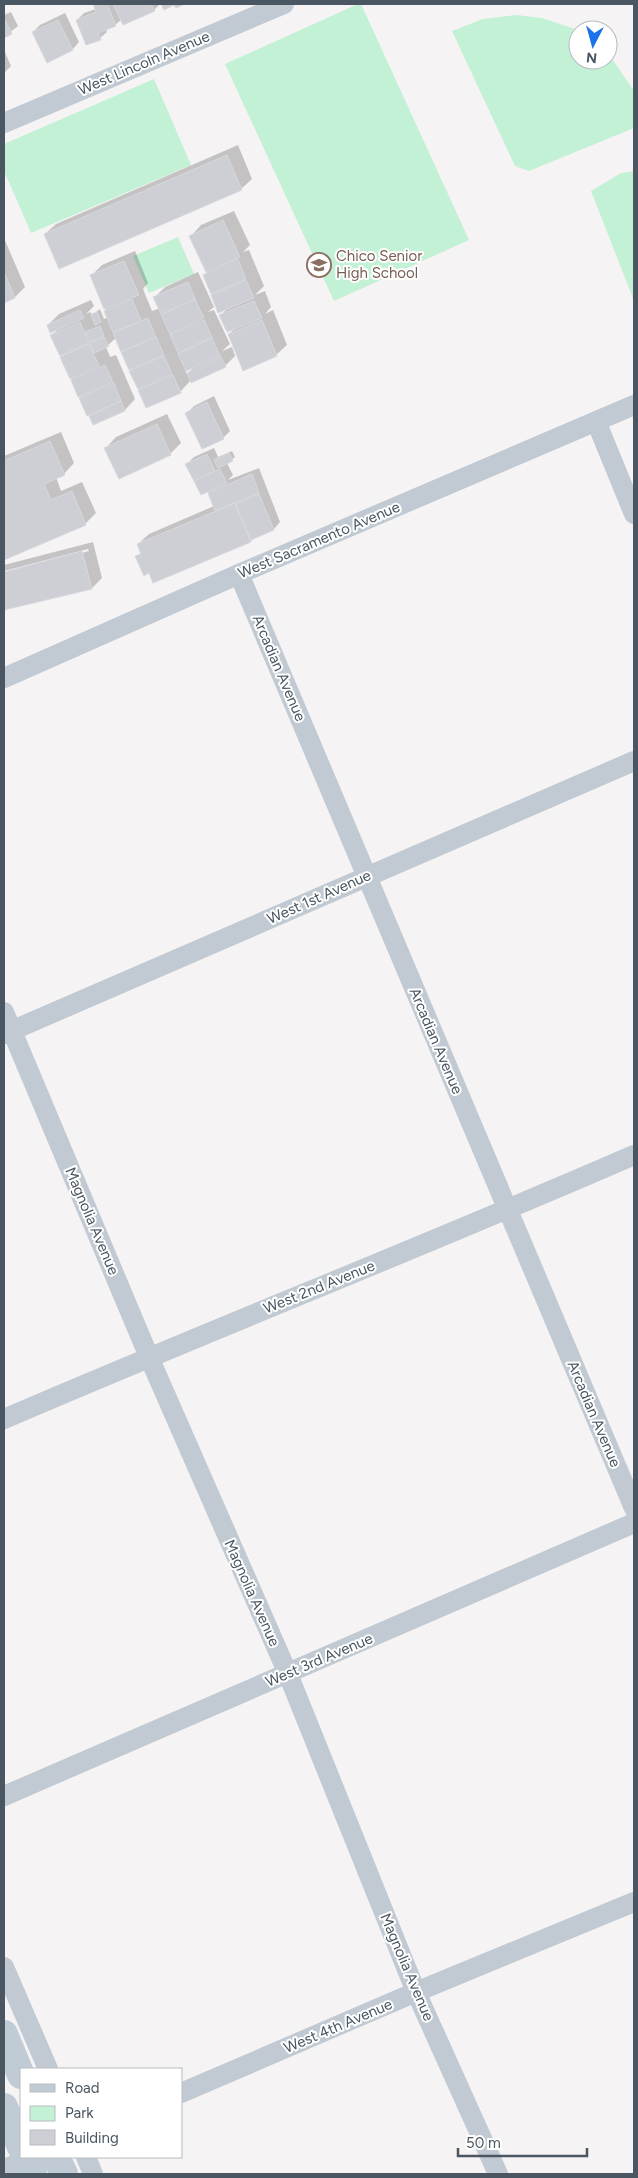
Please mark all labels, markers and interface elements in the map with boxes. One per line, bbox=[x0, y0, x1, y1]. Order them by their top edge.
north arrow bbox=[568, 20, 618, 70]
street label: West Lincoln Avenue bbox=[76, 27, 212, 99]
text: N bbox=[585, 48, 598, 66]
place label: Chico Senior High School bbox=[336, 247, 422, 282]
school or university icon: Chico Senior High School bbox=[306, 252, 332, 278]
street label: West Sacramento Avenue bbox=[235, 498, 403, 582]
street label: Arcadian Avenue bbox=[248, 612, 310, 724]
street label: West 1st Avenue bbox=[264, 866, 374, 928]
street label: Arcadian Avenue bbox=[405, 985, 467, 1097]
street label: Magnolia Avenue bbox=[61, 1165, 123, 1277]
street label: West 2nd Avenue bbox=[261, 1256, 377, 1318]
street label: Arcadian Avenue bbox=[563, 1358, 625, 1470]
street label: Magnolia Avenue bbox=[220, 1537, 284, 1649]
street label: West 3rd Avenue bbox=[263, 1629, 375, 1691]
street label: Magnolia Avenue bbox=[376, 1911, 438, 2023]
street label: West 4th Avenue bbox=[281, 1995, 395, 2057]
legend bbox=[20, 2068, 182, 2158]
text: Road bbox=[65, 2079, 100, 2097]
text: Park bbox=[65, 2104, 94, 2122]
scale bar bbox=[458, 2126, 587, 2158]
text: Building bbox=[65, 2129, 119, 2147]
text: 50 m bbox=[466, 2134, 501, 2152]

